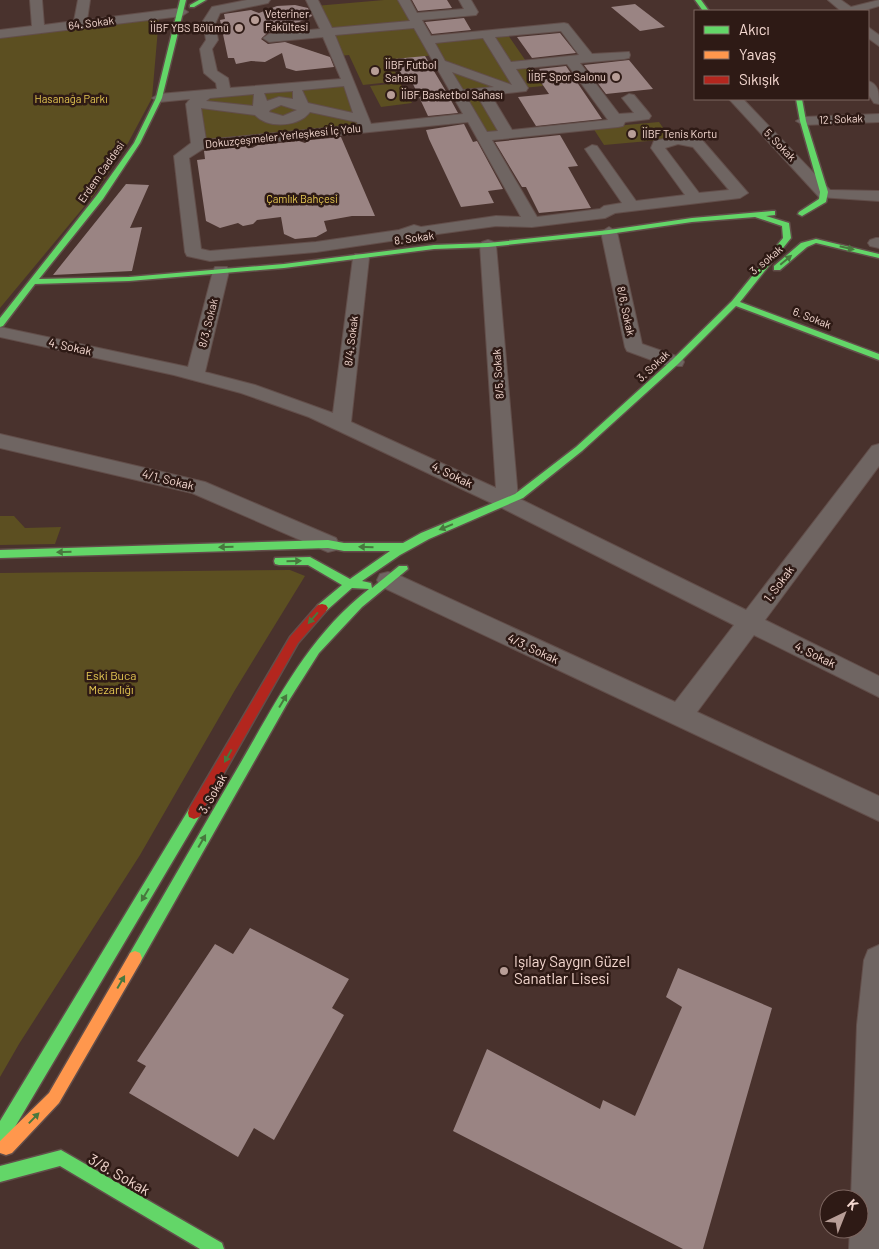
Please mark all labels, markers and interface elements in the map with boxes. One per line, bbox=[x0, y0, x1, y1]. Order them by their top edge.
place label: Veteriner Fakültesi bbox=[265, 7, 309, 33]
legend bbox=[694, 10, 869, 100]
street label: 64. Sokak bbox=[67, 13, 115, 32]
marker: Veteriner Fakültesi bbox=[249, 14, 261, 26]
place label: İİBF YBS Bölümü bbox=[150, 20, 229, 34]
text: Akıcı bbox=[739, 20, 770, 38]
marker: İİBF YBS Bölümü bbox=[233, 22, 245, 34]
text: Yavaş bbox=[739, 45, 776, 63]
place label: İİBF Futbol Sahası bbox=[385, 57, 436, 84]
marker: İİBF Futbol Sahası bbox=[369, 65, 381, 77]
place label: İİBF Spor Salonu bbox=[528, 69, 606, 83]
text: Sıkışık bbox=[739, 70, 780, 88]
marker: İİBF Spor Salonu bbox=[610, 71, 622, 83]
place label: İİBF Basketbol Sahası bbox=[401, 87, 503, 101]
marker: İİBF Basketbol Sahası bbox=[385, 89, 397, 101]
park label: Hasanağa Parkı bbox=[35, 92, 107, 105]
street label: 12. Sokak bbox=[819, 111, 864, 126]
street label: Dokuzçeşmeler Yerleşkesi İç Yolu bbox=[204, 120, 362, 150]
place label: İİBF Tenis Kortu bbox=[642, 126, 717, 140]
street label: 5. Sokak bbox=[762, 126, 799, 164]
marker: İİBF Tenis Kortu bbox=[626, 128, 638, 140]
street label: Erdem Caddesi bbox=[75, 138, 127, 205]
park label: Çamlık Bahçesi bbox=[266, 192, 338, 205]
street label: 8. Sokak bbox=[393, 228, 435, 247]
street label: 3. sokak bbox=[747, 242, 785, 277]
one-way arrow bbox=[840, 245, 855, 253]
one-way arrow bbox=[780, 255, 792, 266]
street label: 8/6. Sokak bbox=[615, 285, 638, 337]
street label: 8/3. Sokak bbox=[195, 297, 220, 349]
street label: 6. Sokak bbox=[791, 304, 834, 331]
street label: 8/4. Sokak bbox=[341, 315, 360, 367]
street label: 4. Sokak bbox=[47, 335, 93, 357]
street label: 3. Sokak bbox=[634, 347, 672, 384]
street label: 8/5. Sokak bbox=[489, 348, 506, 399]
street label: 4. Sokak bbox=[430, 458, 475, 490]
street label: 4/1. Sokak bbox=[141, 466, 196, 492]
one-way arrow bbox=[439, 524, 454, 532]
one-way arrow bbox=[218, 543, 234, 551]
one-way arrow bbox=[358, 543, 374, 551]
one-way arrow bbox=[56, 548, 72, 556]
one-way arrow bbox=[286, 557, 302, 565]
street label: 1. Sokak bbox=[760, 563, 796, 604]
one-way arrow bbox=[308, 611, 319, 624]
street label: 4/3. Sokak bbox=[506, 630, 561, 666]
street label: 4. Sokak bbox=[793, 638, 838, 670]
park label: Eski Buca Mezarlığı bbox=[86, 668, 136, 696]
one-way arrow bbox=[279, 694, 288, 707]
one-way arrow bbox=[224, 748, 232, 763]
street label: 3. Sokak bbox=[195, 771, 229, 816]
one-way arrow bbox=[198, 834, 206, 849]
one-way arrow bbox=[140, 889, 149, 902]
place label: Işılay Saygın Güzel Sanatlar Lisesi bbox=[514, 952, 630, 987]
marker: Işılay Saygın Güzel Sanatlar Lisesi bbox=[498, 965, 510, 977]
one-way arrow bbox=[116, 975, 125, 988]
one-way arrow bbox=[28, 1113, 40, 1125]
street label: 3/8. Sokak bbox=[85, 1149, 154, 1199]
north arrow bbox=[819, 1189, 869, 1239]
text: K bbox=[844, 1195, 862, 1213]

